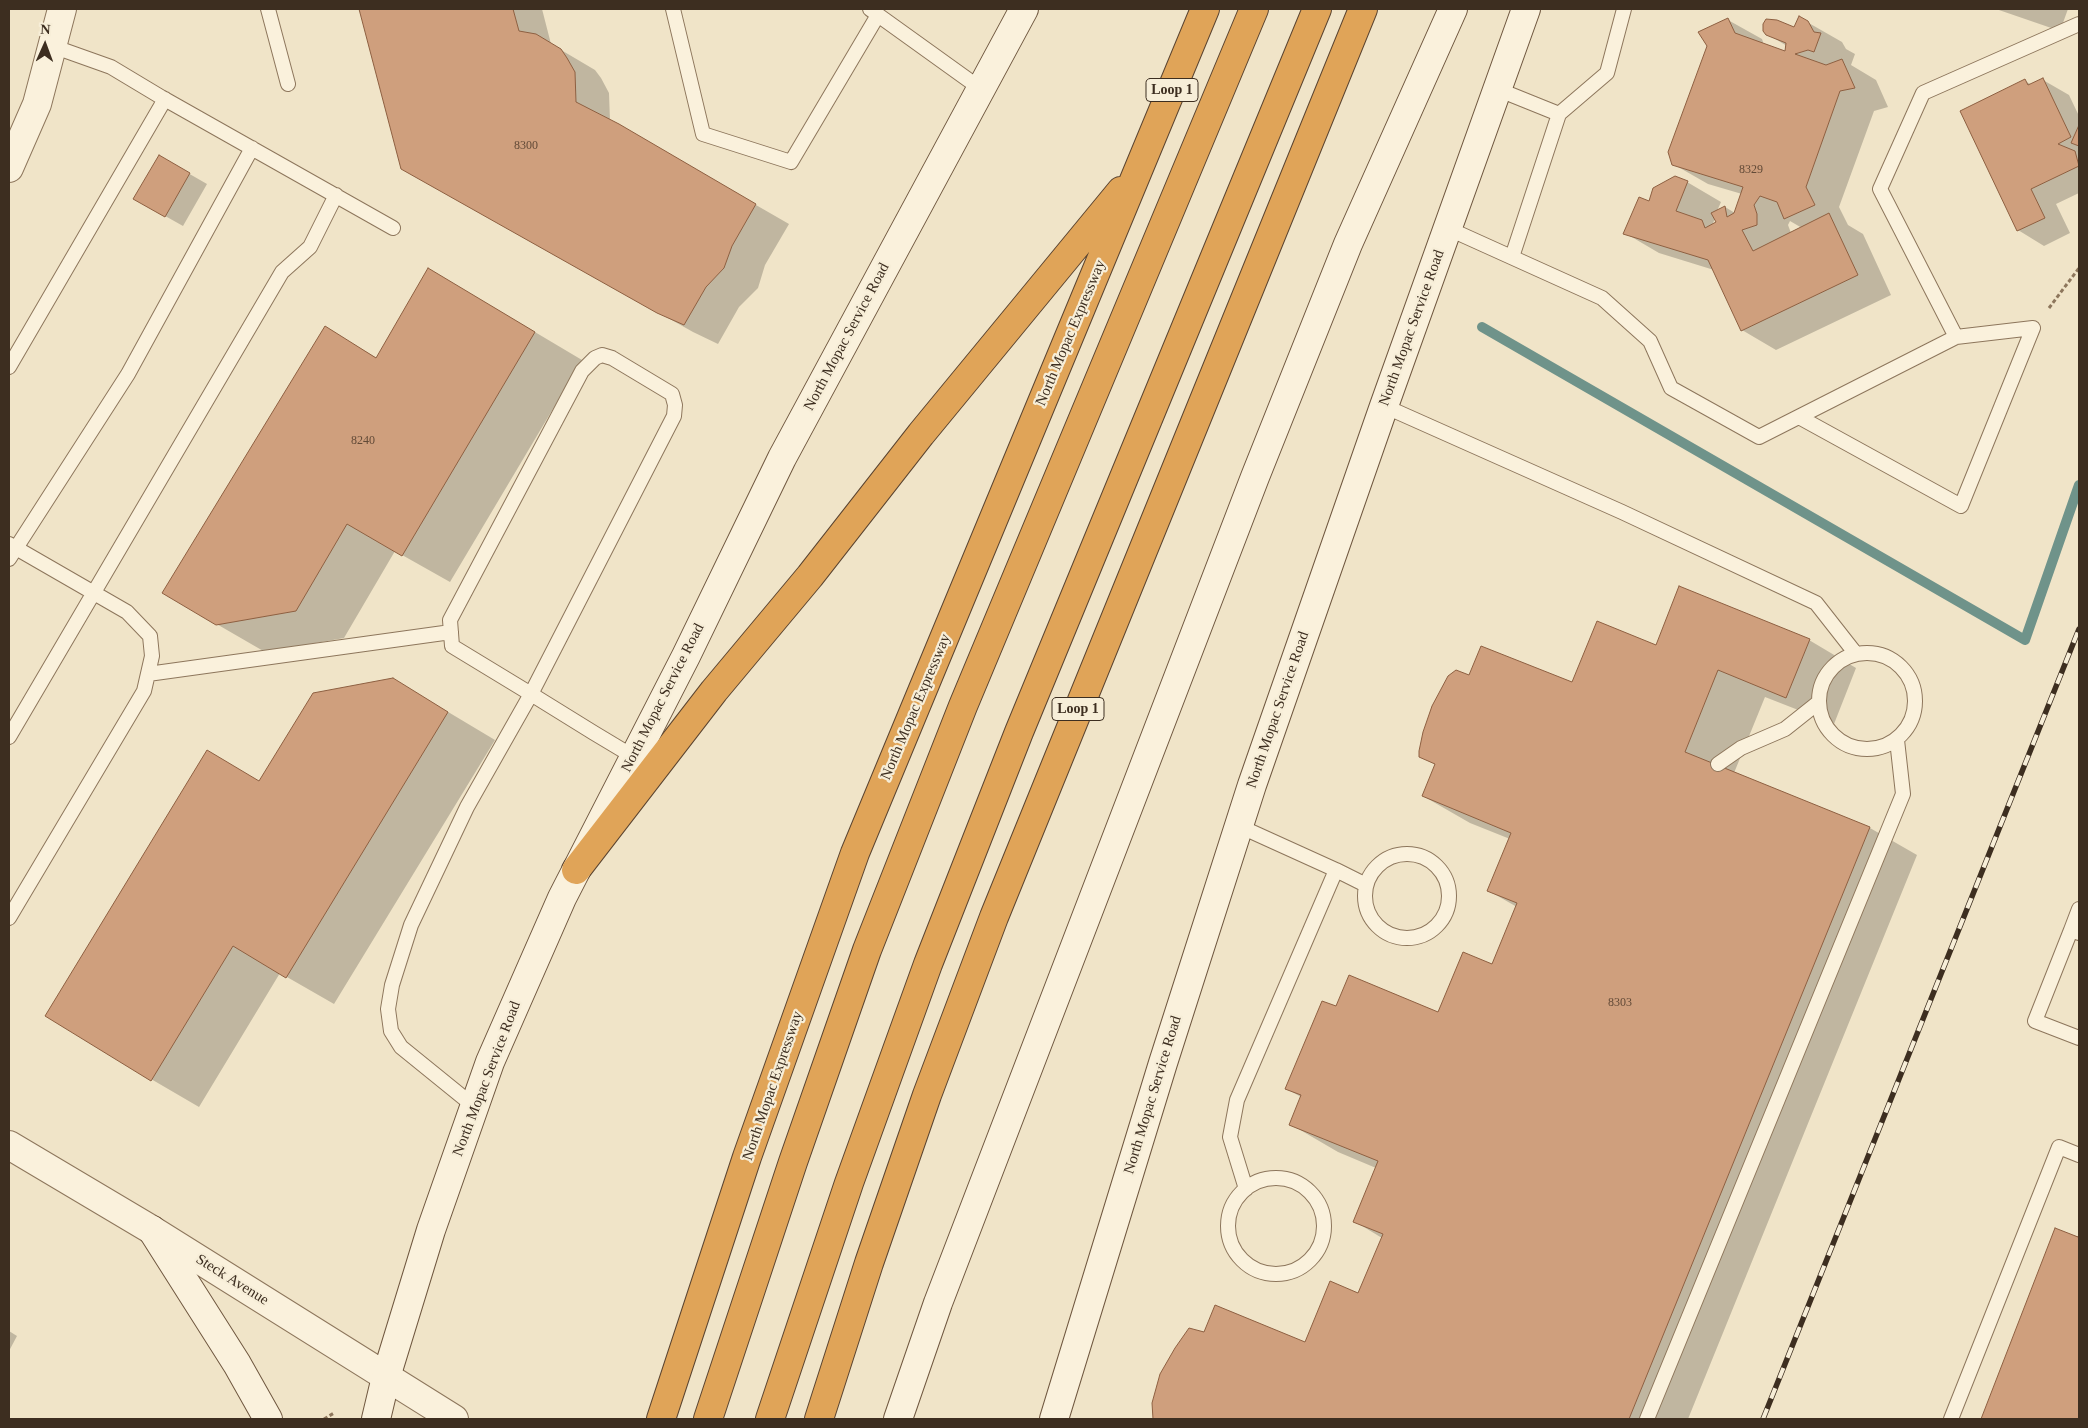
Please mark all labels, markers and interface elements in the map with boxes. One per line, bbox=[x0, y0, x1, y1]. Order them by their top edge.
north arrow bbox=[20, 20, 70, 70]
text: N bbox=[40, 22, 51, 37]
road number: Loop 1 bbox=[1146, 78, 1198, 102]
house number: 8300 bbox=[514, 139, 538, 153]
house number: 8329 bbox=[1739, 163, 1763, 177]
street label: North Mopac Service Road bbox=[1375, 248, 1449, 408]
street label: North Mopac Expressway bbox=[1032, 257, 1110, 409]
street label: North Mopac Service Road bbox=[800, 260, 894, 414]
house number: 8240 bbox=[351, 434, 375, 448]
street label: North Mopac Service Road bbox=[618, 621, 708, 775]
street label: North Mopac Service Road bbox=[1243, 629, 1313, 791]
street label: North Mopac Expressway bbox=[877, 631, 955, 783]
road number: Loop 1 bbox=[1052, 698, 1104, 721]
house number: 8303 bbox=[1608, 996, 1632, 1010]
street label: North Mopac Service Road bbox=[449, 999, 525, 1159]
street label: North Mopac Expressway bbox=[739, 1009, 807, 1163]
street label: North Mopac Service Road bbox=[1120, 1014, 1186, 1176]
street label: Steck Avenue bbox=[192, 1250, 272, 1310]

